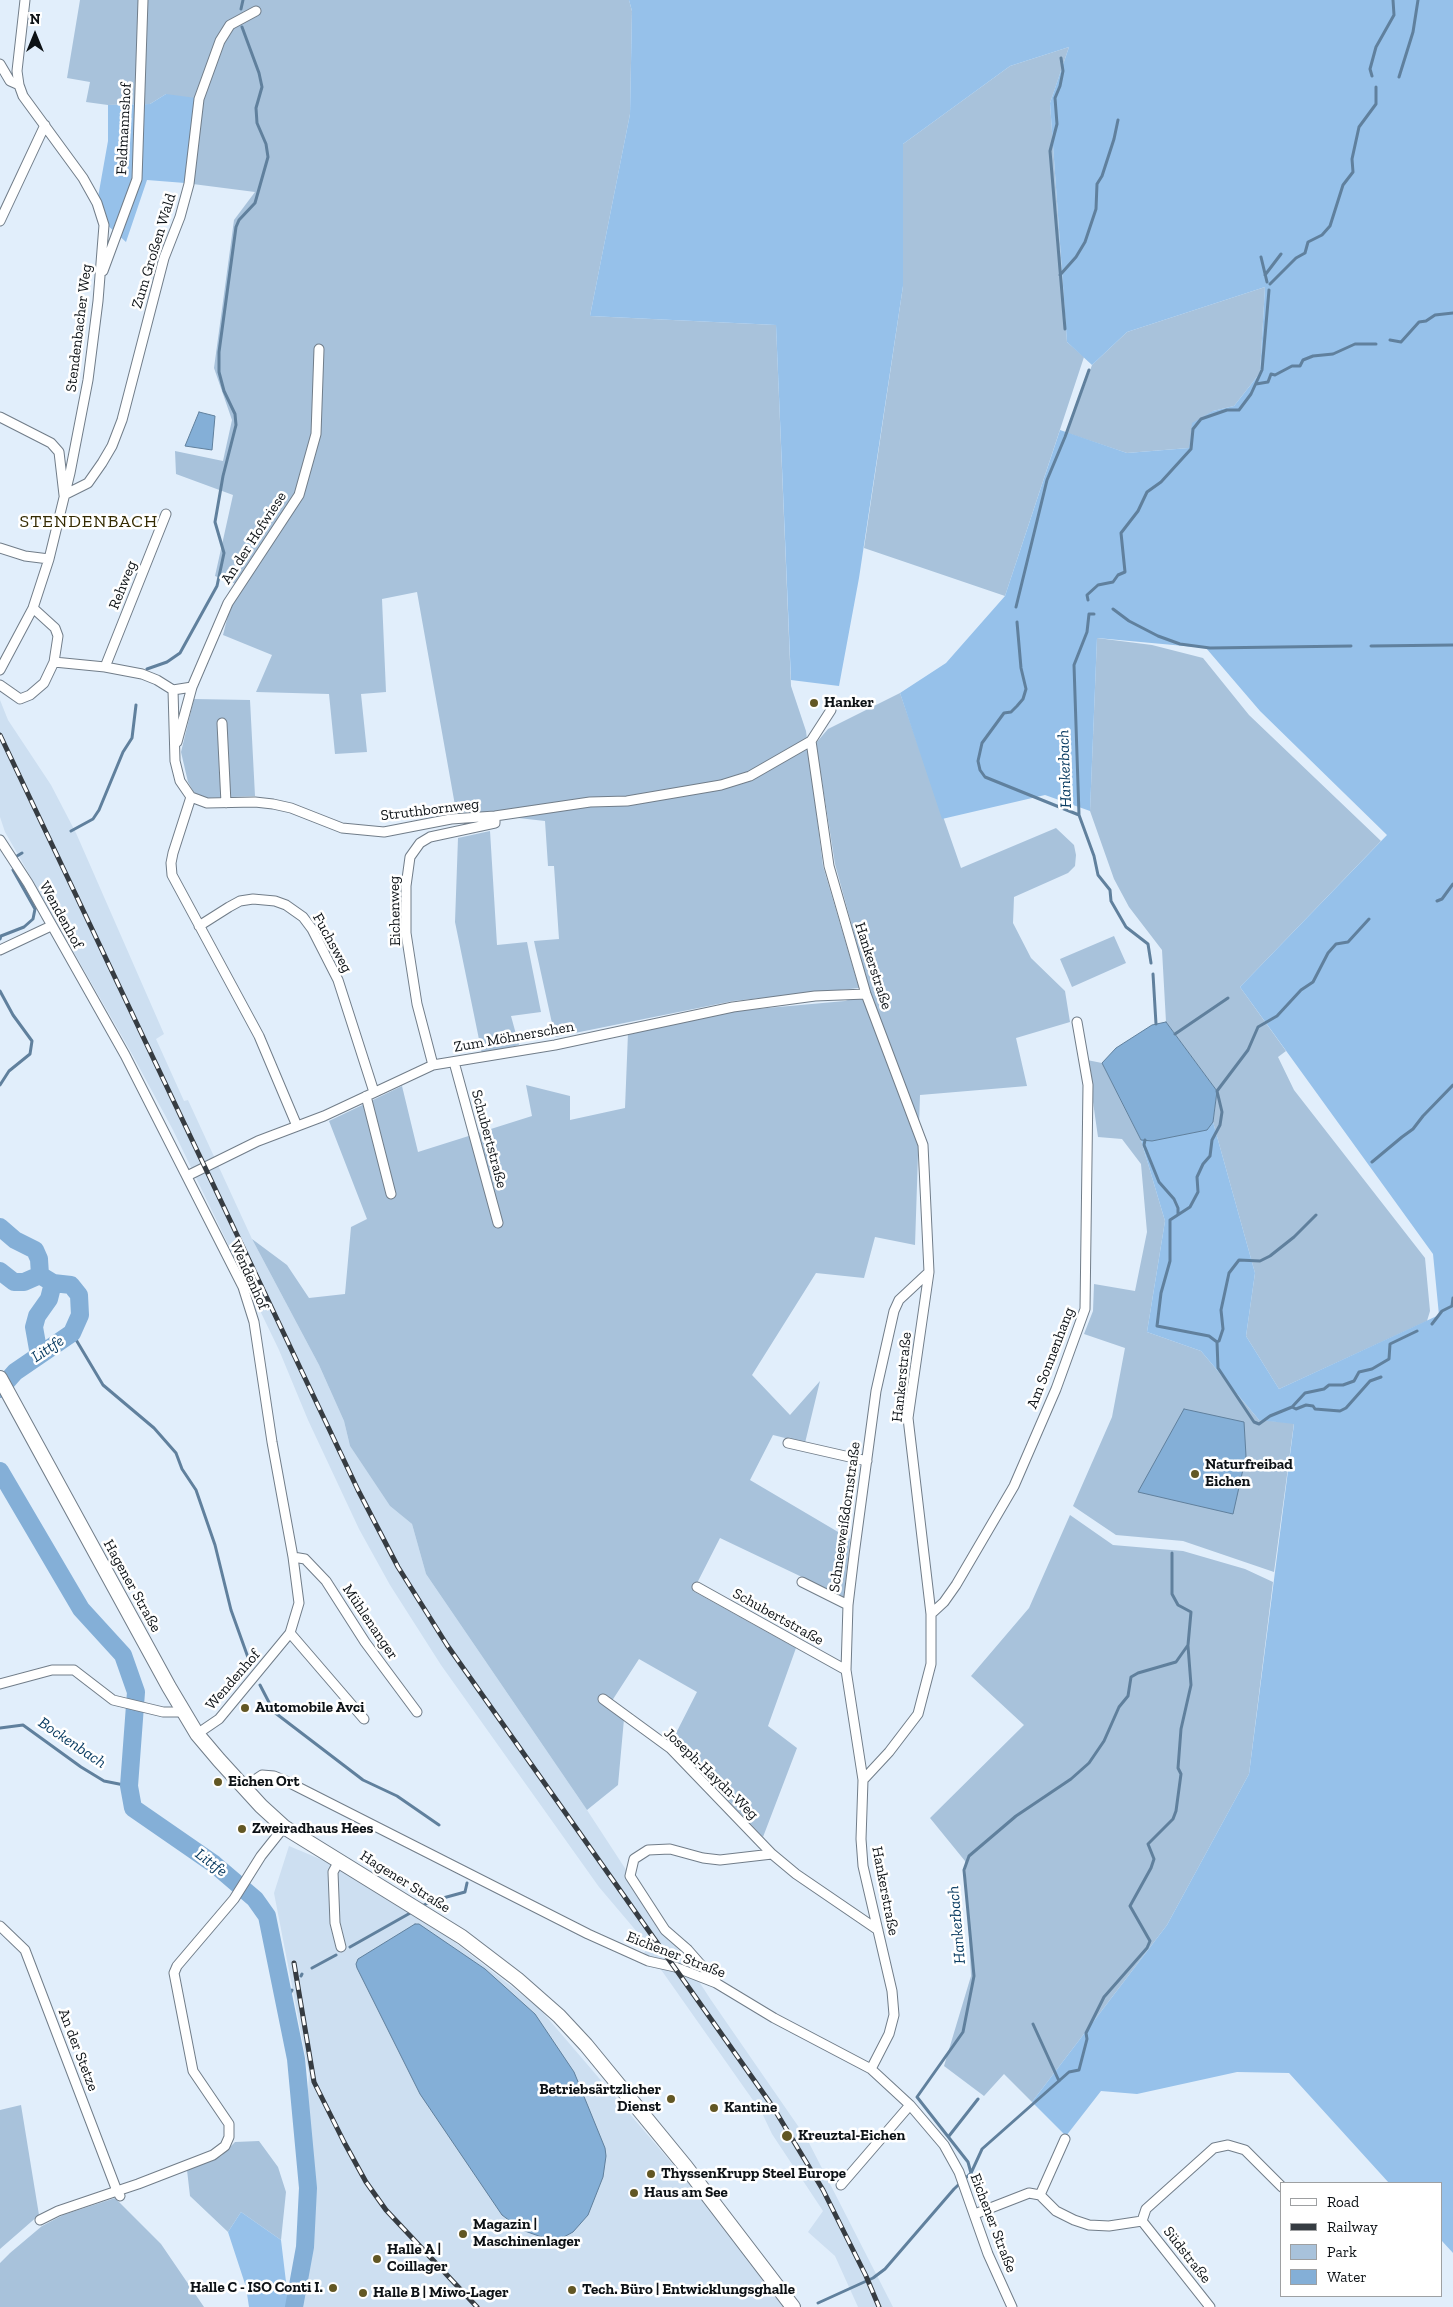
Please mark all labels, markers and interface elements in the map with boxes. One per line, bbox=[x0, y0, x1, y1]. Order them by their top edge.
north arrow bbox=[10, 10, 60, 60]
text: N bbox=[30, 11, 40, 28]
street label: Feldmannshof bbox=[113, 83, 135, 175]
street label: Zum Großen Wald bbox=[128, 191, 180, 311]
street label: Stendenbacher Weg bbox=[62, 263, 96, 393]
street label: An der Hofwiese bbox=[217, 488, 291, 588]
district label: STENDENBACH bbox=[18, 511, 160, 533]
street label: Rehweg bbox=[105, 558, 141, 612]
place label: Hanker bbox=[824, 694, 874, 712]
marker: Hanker bbox=[808, 697, 820, 709]
water label: Hankerbach bbox=[1054, 729, 1076, 809]
street label: Struthbornweg bbox=[380, 795, 480, 825]
street label: Eichenweg bbox=[385, 876, 405, 946]
street label: Wendenhof bbox=[35, 878, 87, 952]
street label: Fuchsweg bbox=[308, 910, 356, 976]
street label: Hankerstraße bbox=[850, 920, 896, 1012]
street label: Zum Möhnerschen bbox=[452, 1018, 576, 1056]
street label: Schubertstraße bbox=[467, 1088, 511, 1190]
street label: Wendenhof bbox=[226, 1238, 272, 1312]
street label: Am Sonnenhang bbox=[1023, 1305, 1079, 1411]
water label: Littfe bbox=[28, 1331, 68, 1367]
street label: Hankerstraße bbox=[888, 1331, 916, 1423]
street label: Schneeweißdornstraße bbox=[826, 1441, 864, 1593]
place label: Naturfreibad Eichen bbox=[1205, 1456, 1293, 1491]
marker: Naturfreibad Eichen bbox=[1189, 1468, 1201, 1480]
street label: Hagener Straße bbox=[99, 1537, 165, 1635]
street label: Mühlenanger bbox=[338, 1581, 402, 1663]
street label: Schubertstraße bbox=[729, 1585, 827, 1649]
street label: Wendenhof bbox=[202, 1646, 264, 1714]
place label: Automobile Avci bbox=[255, 1699, 364, 1717]
marker: Automobile Avci bbox=[239, 1702, 251, 1714]
water label: Bockenbach bbox=[34, 1713, 110, 1773]
street label: Joseph-Haydn-Weg bbox=[660, 1724, 762, 1824]
place label: Eichen Ort bbox=[228, 1773, 299, 1791]
marker: Eichen Ort bbox=[212, 1776, 224, 1788]
place label: Zweiradhaus Hees bbox=[252, 1820, 373, 1838]
marker: Zweiradhaus Hees bbox=[236, 1823, 248, 1835]
water label: Littfe bbox=[191, 1845, 231, 1881]
street label: Hankerstraße bbox=[868, 1845, 902, 1937]
street label: Hagener Straße bbox=[357, 1847, 453, 1917]
water label: Hankerbach bbox=[944, 1885, 970, 1965]
street label: Eichener Straße bbox=[624, 1928, 728, 1982]
street label: An der Stetze bbox=[54, 2006, 102, 2094]
place label: Betriebsärtzlicher Dienst bbox=[539, 2081, 661, 2116]
marker: Betriebsärtzlicher Dienst bbox=[665, 2093, 677, 2105]
place label: Kantine bbox=[724, 2099, 777, 2117]
marker: Kantine bbox=[708, 2102, 720, 2114]
place label: Kreuztal-Eichen bbox=[798, 2127, 905, 2145]
marker: Kreuztal-Eichen bbox=[780, 2129, 794, 2143]
place label: ThyssenKrupp Steel Europe bbox=[661, 2165, 846, 2183]
marker: ThyssenKrupp Steel Europe bbox=[645, 2168, 657, 2180]
street label: Eichener Straße bbox=[966, 2171, 1020, 2275]
legend bbox=[1280, 2182, 1443, 2297]
place label: Haus am See bbox=[644, 2184, 728, 2202]
marker: Haus am See bbox=[628, 2187, 640, 2199]
text: Road bbox=[1327, 2193, 1359, 2211]
place label: Magazin | Maschinenlager bbox=[473, 2216, 580, 2251]
text: Railway bbox=[1327, 2218, 1378, 2236]
street label: Südstraße bbox=[1159, 2223, 1215, 2287]
marker: Magazin | Maschinenlager bbox=[457, 2228, 469, 2240]
place label: Halle A | Coillager bbox=[387, 2241, 448, 2276]
text: Park bbox=[1327, 2243, 1357, 2261]
marker: Halle A | Coillager bbox=[371, 2253, 383, 2265]
text: Water bbox=[1327, 2268, 1367, 2286]
place label: Halle C - ISO Conti I. bbox=[190, 2279, 323, 2297]
place label: Tech. Büro | Entwicklungsghalle bbox=[582, 2281, 795, 2299]
marker: Halle C - ISO Conti I. bbox=[327, 2282, 339, 2294]
place label: Halle B | Miwo-Lager bbox=[373, 2284, 509, 2302]
marker: Tech. Büro | Entwicklungsghalle bbox=[566, 2284, 578, 2296]
marker: Halle B | Miwo-Lager bbox=[357, 2287, 369, 2299]

